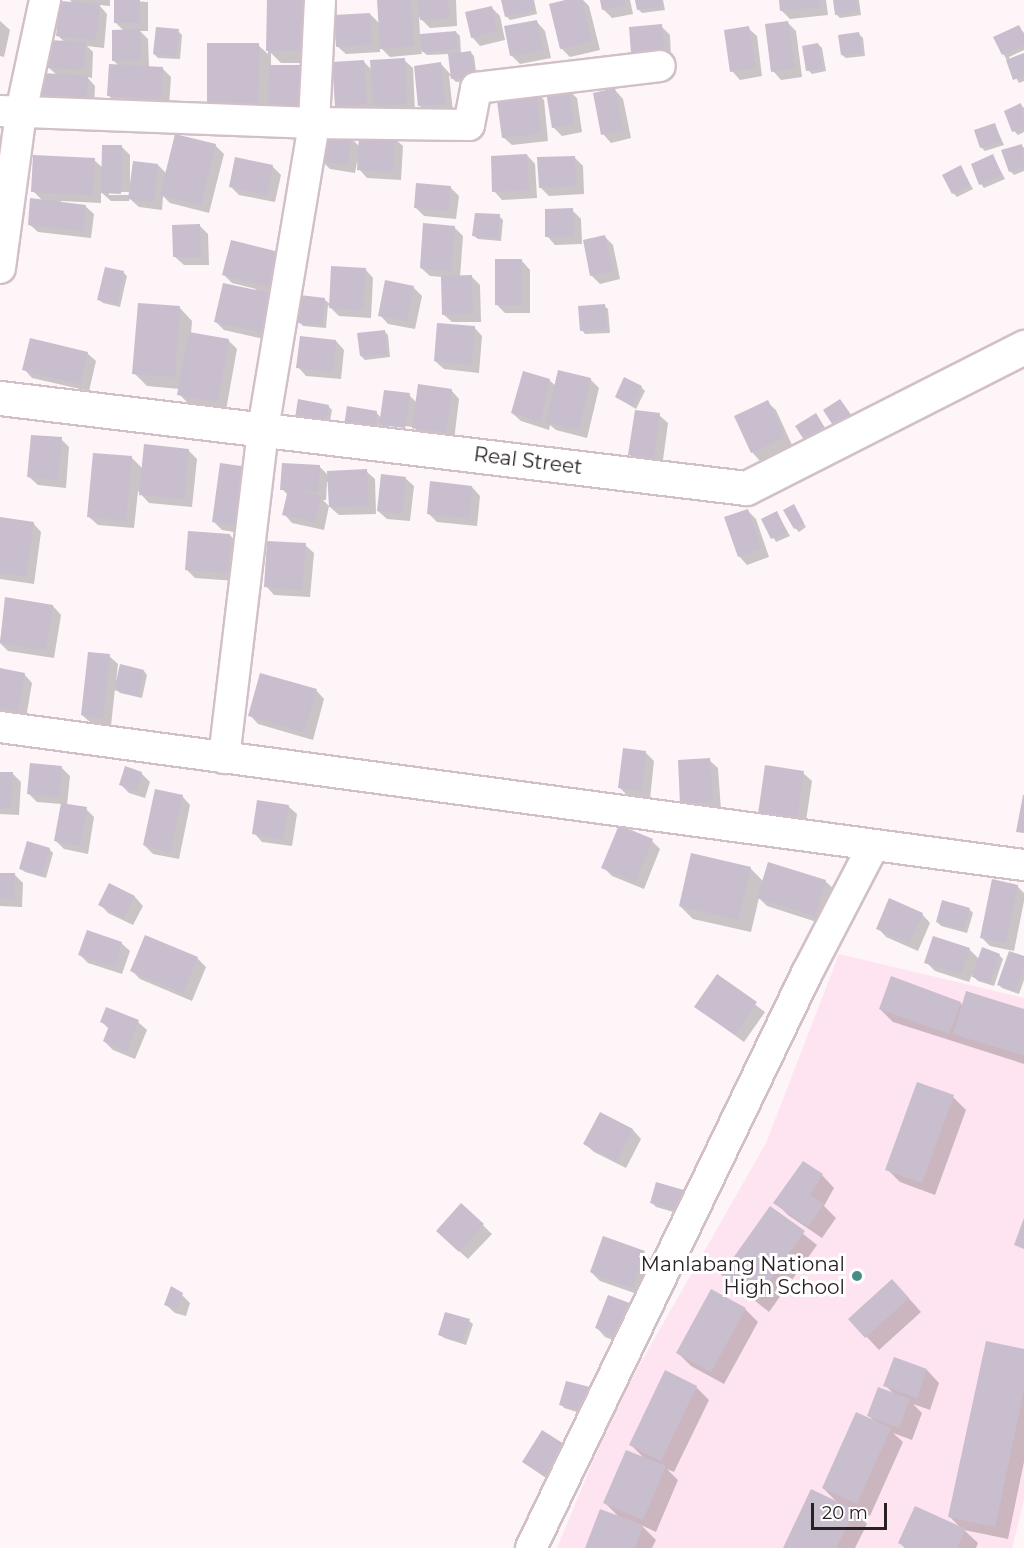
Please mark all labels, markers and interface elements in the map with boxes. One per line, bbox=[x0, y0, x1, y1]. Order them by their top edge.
street label: Real Street bbox=[472, 442, 584, 480]
place label: Manlabang National High School bbox=[641, 1252, 845, 1299]
marker: Manlabang National High School bbox=[850, 1269, 864, 1283]
scale bar bbox=[814, 1491, 890, 1529]
text: 20 m bbox=[822, 1502, 868, 1524]

